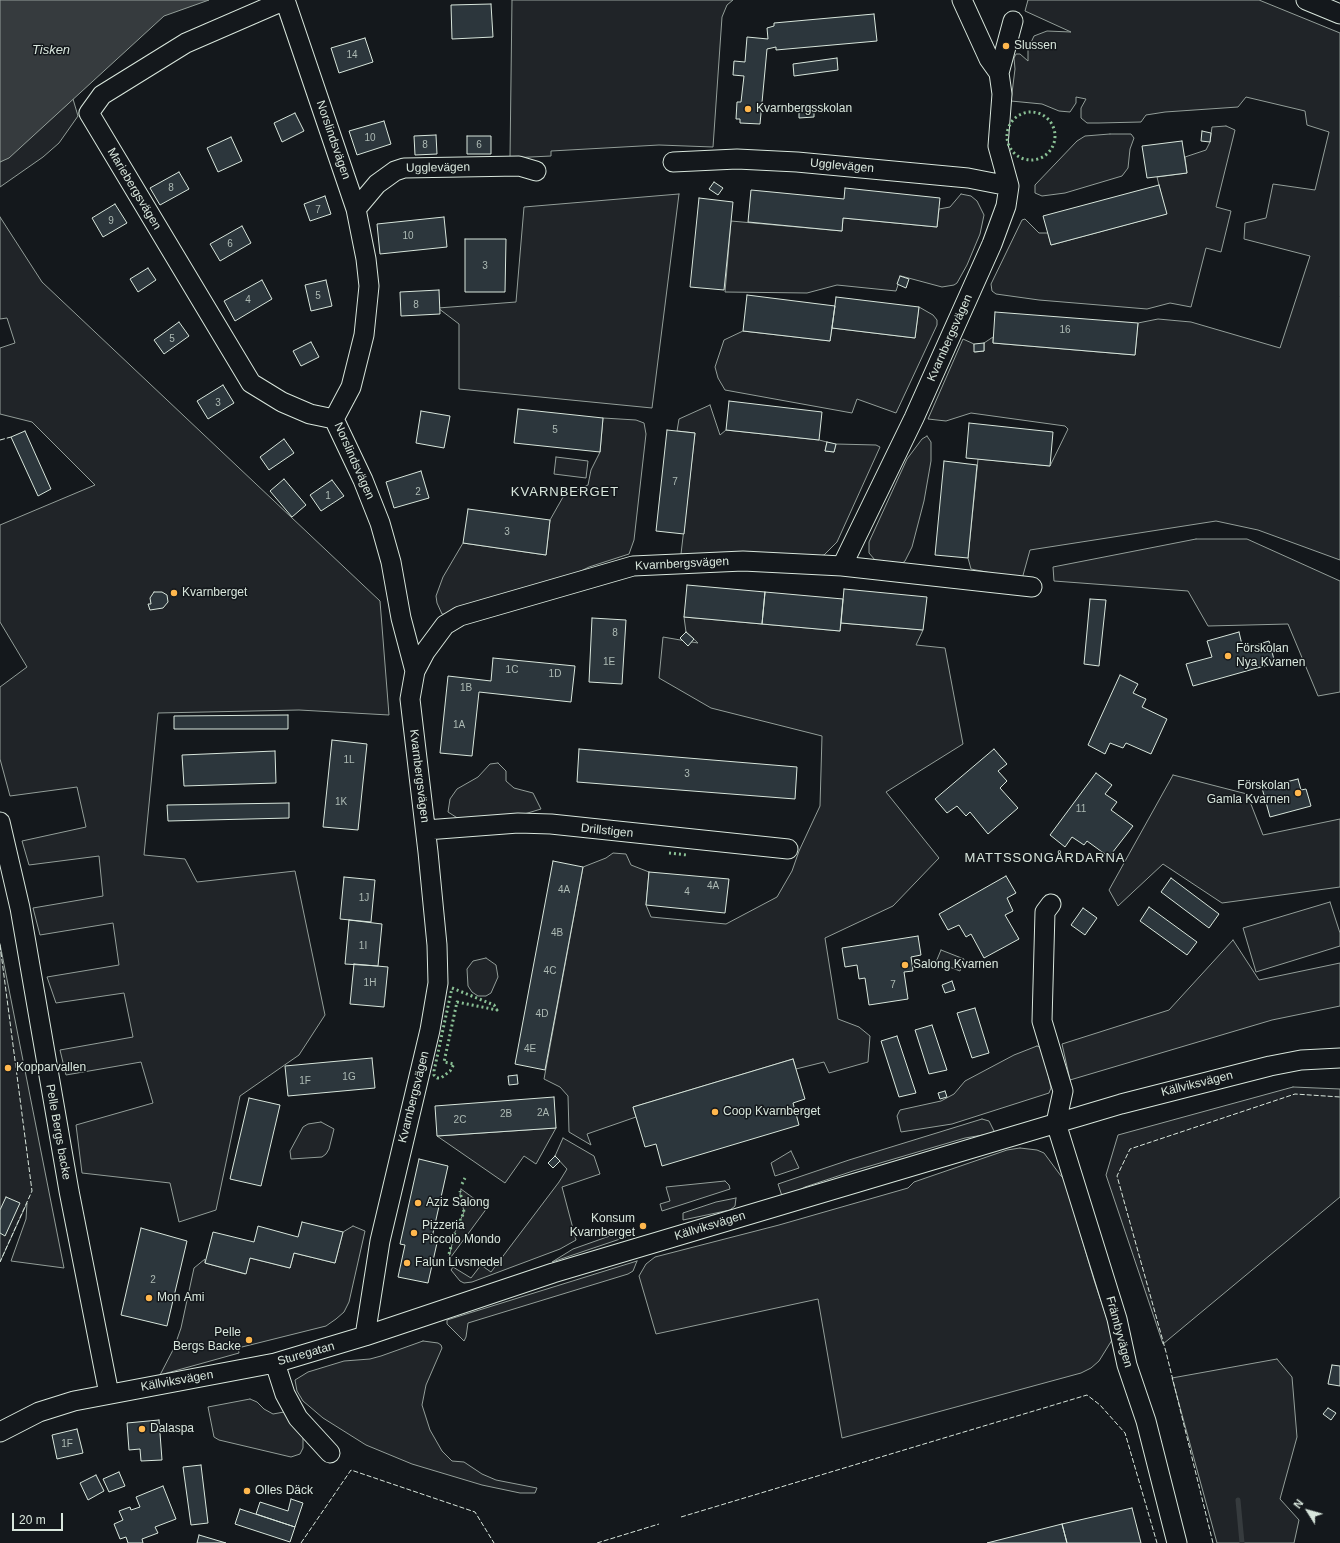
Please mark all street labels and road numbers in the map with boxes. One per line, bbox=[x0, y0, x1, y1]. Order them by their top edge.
street label: Norslindsvägen bbox=[313, 99, 353, 181]
street label: Mariebergsvägen bbox=[104, 146, 164, 232]
street label: Ugglevägen bbox=[809, 156, 875, 176]
street label: Ugglevägen bbox=[406, 160, 470, 176]
street label: Kvarnbergsvägen bbox=[924, 292, 976, 384]
street label: Norslindsvägen bbox=[331, 420, 377, 502]
street label: Kvarnbergsvägen bbox=[635, 554, 729, 574]
street label: Kvarnbergsvägen bbox=[406, 728, 432, 824]
street label: Drillstigen bbox=[580, 821, 634, 841]
street label: Kvarnbergsvägen bbox=[396, 1050, 432, 1144]
street label: Källviksvägen bbox=[1160, 1068, 1234, 1100]
street label: Pelle Bergs backe bbox=[43, 1083, 73, 1181]
street label: Källviksvägen bbox=[673, 1208, 747, 1244]
street label: Främbyvägen bbox=[1103, 1295, 1135, 1369]
street label: Sturegatan bbox=[276, 1339, 336, 1369]
street label: Källviksvägen bbox=[140, 1368, 214, 1394]

